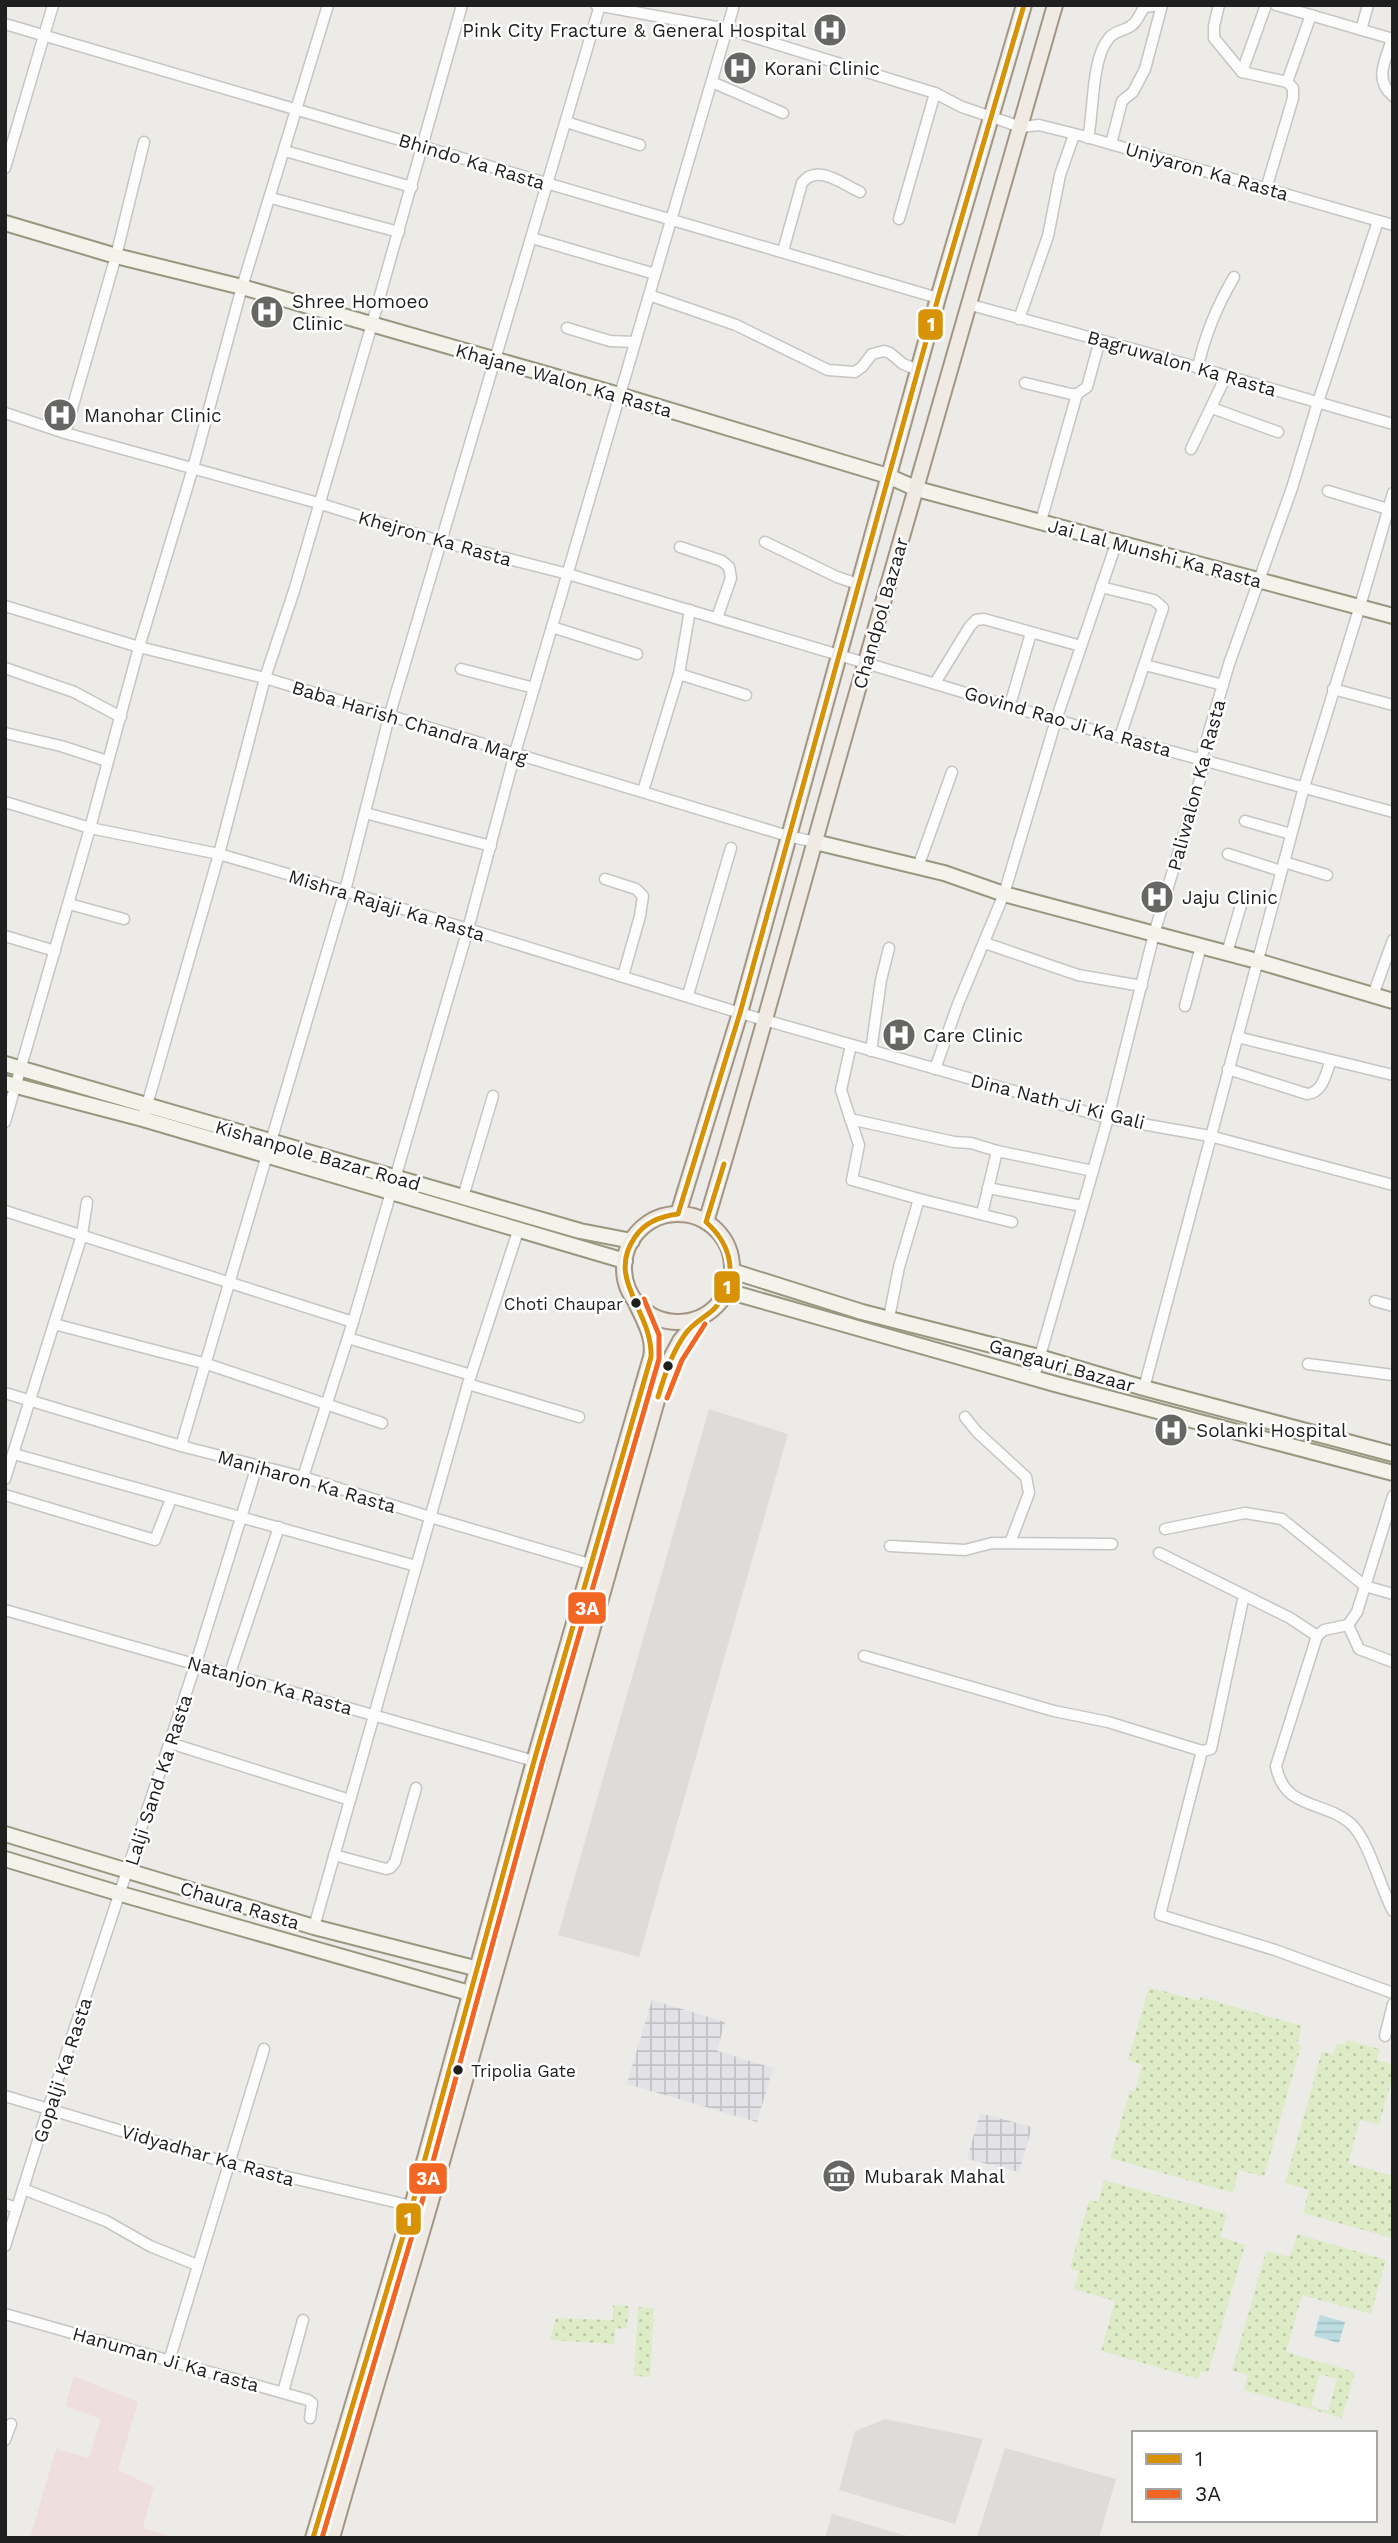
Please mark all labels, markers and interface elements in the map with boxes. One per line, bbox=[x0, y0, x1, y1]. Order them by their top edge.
hospital icon: Pink City Fracture & General Hospital bbox=[811, 11, 849, 49]
place label: Pink City Fracture & General Hospital bbox=[462, 19, 806, 42]
hospital icon: Korani Clinic bbox=[721, 49, 759, 87]
place label: Korani Clinic bbox=[764, 57, 880, 80]
street label: Bhindo Ka Rasta bbox=[396, 128, 548, 195]
street label: Uniyaron Ka Rasta bbox=[1123, 137, 1291, 206]
place label: Shree Homoeo Clinic bbox=[292, 290, 429, 335]
hospital icon: Shree Homoeo Clinic bbox=[248, 293, 286, 331]
line badge: 1 bbox=[917, 308, 944, 341]
text: 1 bbox=[927, 313, 935, 336]
street label: Bagruwalon Ka Rasta bbox=[1085, 325, 1279, 402]
street label: Khajane Walon Ka Rasta bbox=[453, 339, 675, 423]
hospital icon: Manohar Clinic bbox=[41, 396, 79, 434]
place label: Manohar Clinic bbox=[84, 404, 222, 427]
street label: Khejron Ka Rasta bbox=[356, 506, 514, 571]
street label: Jai Lal Munshi Ka Rasta bbox=[1045, 514, 1265, 593]
street label: Chandpol Bazaar bbox=[848, 534, 913, 692]
street label: Baba Harish Chandra Marg bbox=[289, 676, 531, 770]
street label: Govind Rao Ji Ka Rasta bbox=[962, 681, 1174, 762]
street label: Paliwalon Ka Rasta bbox=[1163, 697, 1230, 873]
street label: Mishra Rajaji Ka Rasta bbox=[286, 865, 488, 946]
hospital icon: Jaju Clinic bbox=[1138, 878, 1176, 916]
place label: Jaju Clinic bbox=[1182, 886, 1278, 909]
hospital icon: Care Clinic bbox=[880, 1016, 918, 1054]
place label: Care Clinic bbox=[923, 1024, 1023, 1047]
street label: Dina Nath Ji Ki Gali bbox=[968, 1069, 1147, 1134]
street label: Kishanpole Bazar Road bbox=[212, 1115, 423, 1196]
line badge: 1 bbox=[713, 1270, 741, 1304]
text: 1 bbox=[723, 1276, 731, 1299]
place label: Choti Chaupar bbox=[504, 1294, 623, 1314]
marker: Choti Chaupar bbox=[629, 1296, 643, 1310]
street label: Gangauri Bazaar bbox=[986, 1334, 1138, 1397]
unlabelled marker bbox=[661, 1359, 675, 1373]
hospital icon: Solanki Hospital bbox=[1152, 1411, 1190, 1449]
place label: Solanki Hospital bbox=[1196, 1419, 1347, 1442]
street label: Maniharon Ka Rasta bbox=[215, 1445, 399, 1518]
line badge: 3A bbox=[567, 1591, 607, 1625]
text: 3A bbox=[575, 1597, 599, 1620]
street label: Natanjon Ka Rasta bbox=[185, 1651, 355, 1720]
street label: Lalji Sand Ka Rasta bbox=[120, 1691, 197, 1869]
street label: Chaura Rasta bbox=[177, 1876, 303, 1935]
street label: Gopalji Ka Rasta bbox=[28, 1994, 97, 2146]
place label: Tripolia Gate bbox=[471, 2061, 576, 2081]
marker: Tripolia Gate bbox=[451, 2063, 465, 2077]
street label: Vidyadhar Ka Rasta bbox=[119, 2120, 297, 2191]
museum icon: Mubarak Mahal bbox=[820, 2157, 858, 2195]
line badge: 3A bbox=[408, 2162, 448, 2195]
place label: Mubarak Mahal bbox=[864, 2165, 1005, 2188]
text: 3A bbox=[416, 2167, 440, 2190]
line badge: 1 bbox=[395, 2202, 422, 2236]
text: 1 bbox=[404, 2208, 412, 2231]
street label: Hanuman Ji Ka rasta bbox=[70, 2322, 262, 2397]
legend bbox=[1132, 2431, 1377, 2522]
text: 1 bbox=[1195, 2446, 1203, 2471]
text: 3A bbox=[1195, 2481, 1221, 2506]

